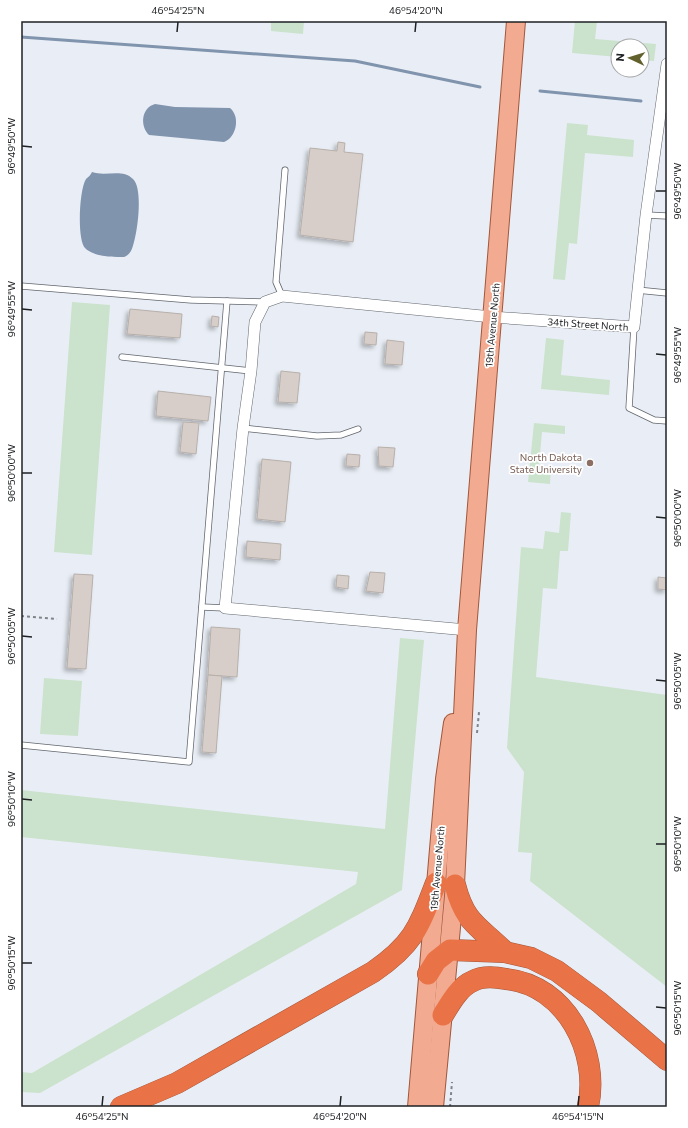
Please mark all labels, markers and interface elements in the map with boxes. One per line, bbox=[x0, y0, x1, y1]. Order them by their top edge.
text: 46°54'25"N bbox=[151, 4, 205, 16]
text: 46°54'20"N bbox=[389, 4, 443, 16]
north arrow bbox=[610, 38, 650, 78]
text: N bbox=[613, 53, 626, 62]
text: 96°49'50"W bbox=[5, 117, 17, 175]
text: 96°49'50"W bbox=[671, 162, 683, 220]
text: 96°49'55"W bbox=[5, 281, 17, 337]
street label: 19th Avenue North bbox=[482, 282, 502, 368]
street label: 34th Street North bbox=[547, 315, 629, 333]
text: 96°49'55"W bbox=[671, 327, 683, 383]
text: 96°50'00"W bbox=[5, 444, 17, 502]
place label: North Dakota State University bbox=[510, 451, 582, 475]
marker: North Dakota State University bbox=[585, 458, 595, 468]
text: 96°50'00"W bbox=[671, 489, 683, 547]
text: 96°50'05"W bbox=[5, 607, 17, 665]
text: 96°50'05"W bbox=[671, 652, 683, 710]
text: 96°50'10"W bbox=[5, 771, 17, 827]
text: 96°50'10"W bbox=[671, 816, 683, 872]
street label: 19th Avenue North bbox=[427, 825, 447, 911]
text: 96°50'15"W bbox=[5, 935, 17, 991]
text: 96°50'15"W bbox=[671, 980, 683, 1036]
text: 46°54'25"N bbox=[75, 1110, 129, 1122]
text: 46°54'20"N bbox=[313, 1110, 367, 1122]
text: 46°54'15"N bbox=[552, 1110, 604, 1122]

